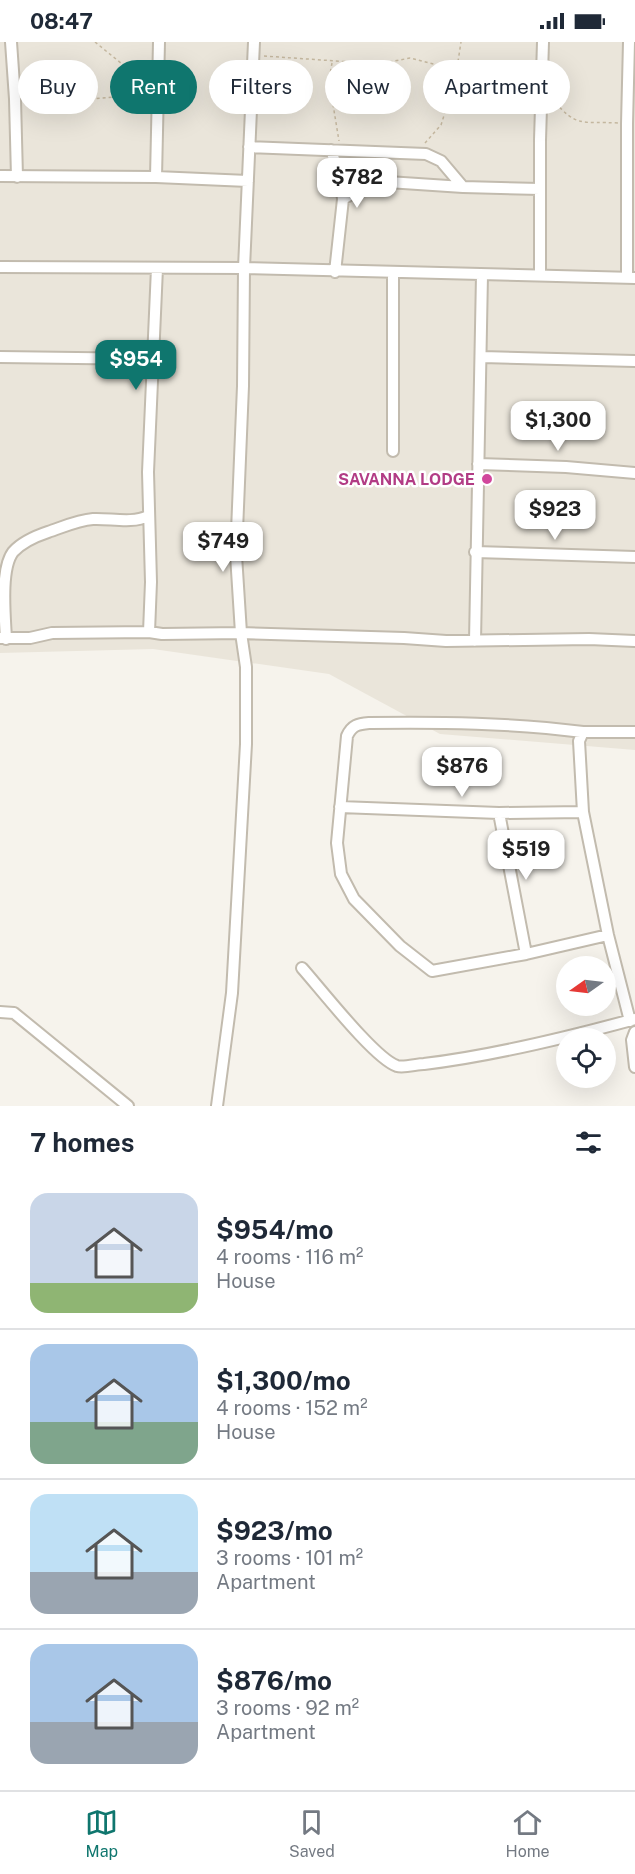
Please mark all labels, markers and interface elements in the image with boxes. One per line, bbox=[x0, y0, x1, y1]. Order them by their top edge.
text: 08:47 bbox=[30, 8, 93, 34]
chip: Buy bbox=[18, 60, 98, 114]
chip: Rent bbox=[110, 60, 197, 114]
chip: Filters bbox=[209, 60, 313, 114]
chip: New bbox=[325, 60, 411, 114]
chip: Apartment bbox=[423, 60, 570, 114]
pin: $782 bbox=[321, 158, 393, 209]
text: $782 bbox=[331, 165, 383, 189]
pin: $954 bbox=[100, 340, 172, 391]
text: $954 bbox=[109, 347, 163, 371]
pin: $1,300 bbox=[509, 401, 607, 452]
text: $1,300 bbox=[525, 408, 591, 432]
place label: SAVANNA LODGE bbox=[338, 470, 475, 489]
marker: SAVANNA LODGE bbox=[480, 472, 494, 486]
pin: $923 bbox=[519, 490, 591, 541]
text: $923 bbox=[529, 497, 581, 521]
pin: $749 bbox=[187, 522, 259, 573]
text: $749 bbox=[197, 529, 249, 553]
pin: $876 bbox=[426, 747, 498, 798]
text: $876 bbox=[436, 754, 488, 778]
pin: $519 bbox=[490, 830, 562, 881]
text: $519 bbox=[502, 837, 550, 861]
north arrow bbox=[556, 956, 616, 1016]
map controls bbox=[556, 956, 616, 1088]
button: locate bbox=[556, 1028, 616, 1088]
icon: filters bbox=[572, 1126, 605, 1159]
text: 7 homes bbox=[30, 1127, 134, 1158]
text: $954/mo bbox=[216, 1214, 334, 1245]
icon: home bbox=[78, 1217, 150, 1289]
text: 4 rooms · 116 m² bbox=[216, 1245, 363, 1269]
text: House bbox=[216, 1269, 276, 1293]
text: $1,300/mo bbox=[216, 1365, 351, 1396]
icon: home bbox=[78, 1368, 150, 1440]
text: 4 rooms · 152 m² bbox=[216, 1396, 368, 1420]
text: House bbox=[216, 1420, 276, 1444]
text: $923/mo bbox=[216, 1515, 333, 1546]
icon: home bbox=[78, 1518, 150, 1590]
text: 3 rooms · 101 m² bbox=[216, 1546, 363, 1570]
text: Apartment bbox=[216, 1570, 316, 1594]
text: $876/mo bbox=[216, 1665, 332, 1696]
icon: home bbox=[78, 1668, 150, 1740]
text: 3 rooms · 92 m² bbox=[216, 1696, 359, 1720]
text: Apartment bbox=[216, 1720, 316, 1744]
tab: Map bbox=[85, 1806, 118, 1861]
tab: Saved bbox=[289, 1806, 335, 1861]
tab: Home bbox=[506, 1806, 550, 1861]

